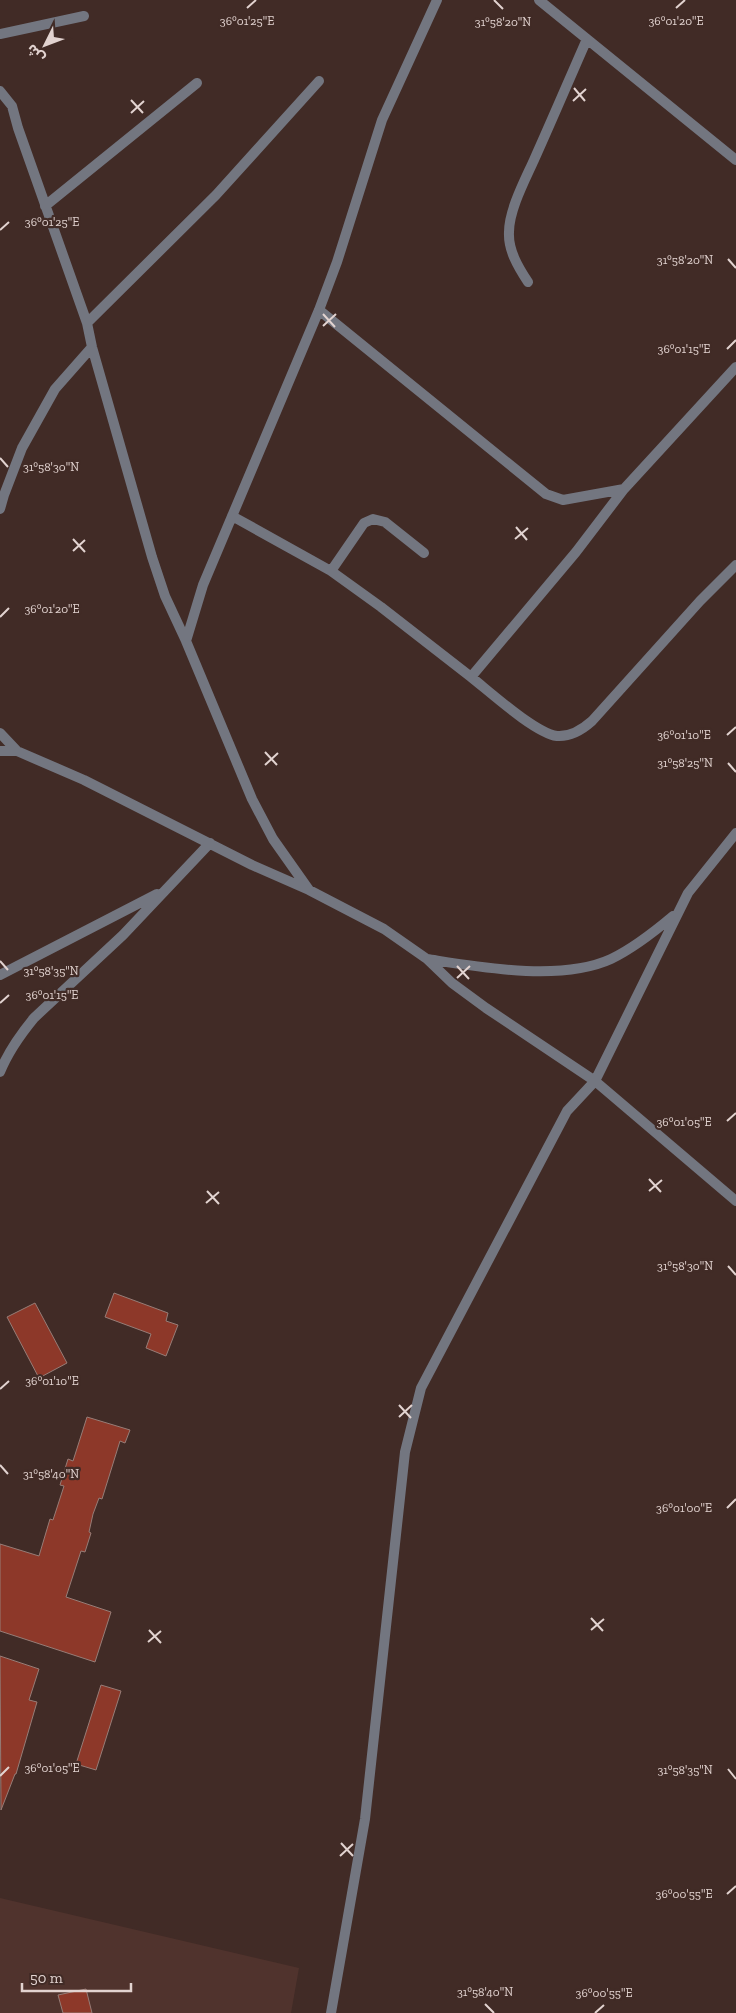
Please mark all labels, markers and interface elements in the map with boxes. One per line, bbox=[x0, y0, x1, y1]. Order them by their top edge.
text: 36°01'25"E bbox=[220, 14, 274, 28]
text: 36°01'20"E bbox=[648, 14, 704, 28]
text: 31°58'20"N bbox=[475, 15, 531, 29]
north arrow bbox=[20, 20, 70, 70]
text: ش bbox=[23, 41, 48, 66]
text: 36°01'25"E bbox=[25, 215, 79, 229]
text: 31°58'20"N bbox=[657, 253, 713, 267]
text: 36°01'15"E bbox=[658, 342, 710, 356]
text: 31°58'30"N bbox=[23, 460, 79, 474]
text: 36°01'20"E bbox=[24, 602, 80, 616]
text: 36°01'10"E bbox=[657, 728, 711, 742]
text: 31°58'25"N bbox=[657, 756, 713, 770]
text: 31°58'35"N bbox=[23, 964, 79, 978]
text: 36°01'15"E bbox=[26, 988, 78, 1002]
text: 36°01'05"E bbox=[656, 1115, 712, 1129]
text: 31°58'30"N bbox=[657, 1259, 713, 1273]
text: 36°01'10"E bbox=[25, 1374, 79, 1388]
text: 31°58'40"N bbox=[23, 1467, 79, 1481]
text: 36°01'00"E bbox=[656, 1501, 712, 1515]
text: 36°01'05"E bbox=[24, 1761, 80, 1775]
text: 31°58'35"N bbox=[657, 1763, 713, 1777]
text: 36°00'55"E bbox=[656, 1887, 712, 1901]
scale bar bbox=[22, 1960, 131, 1992]
text: 50 m bbox=[30, 1969, 63, 1987]
text: 31°58'40"N bbox=[457, 1985, 513, 1999]
text: 36°00'55"E bbox=[576, 1986, 632, 2000]

